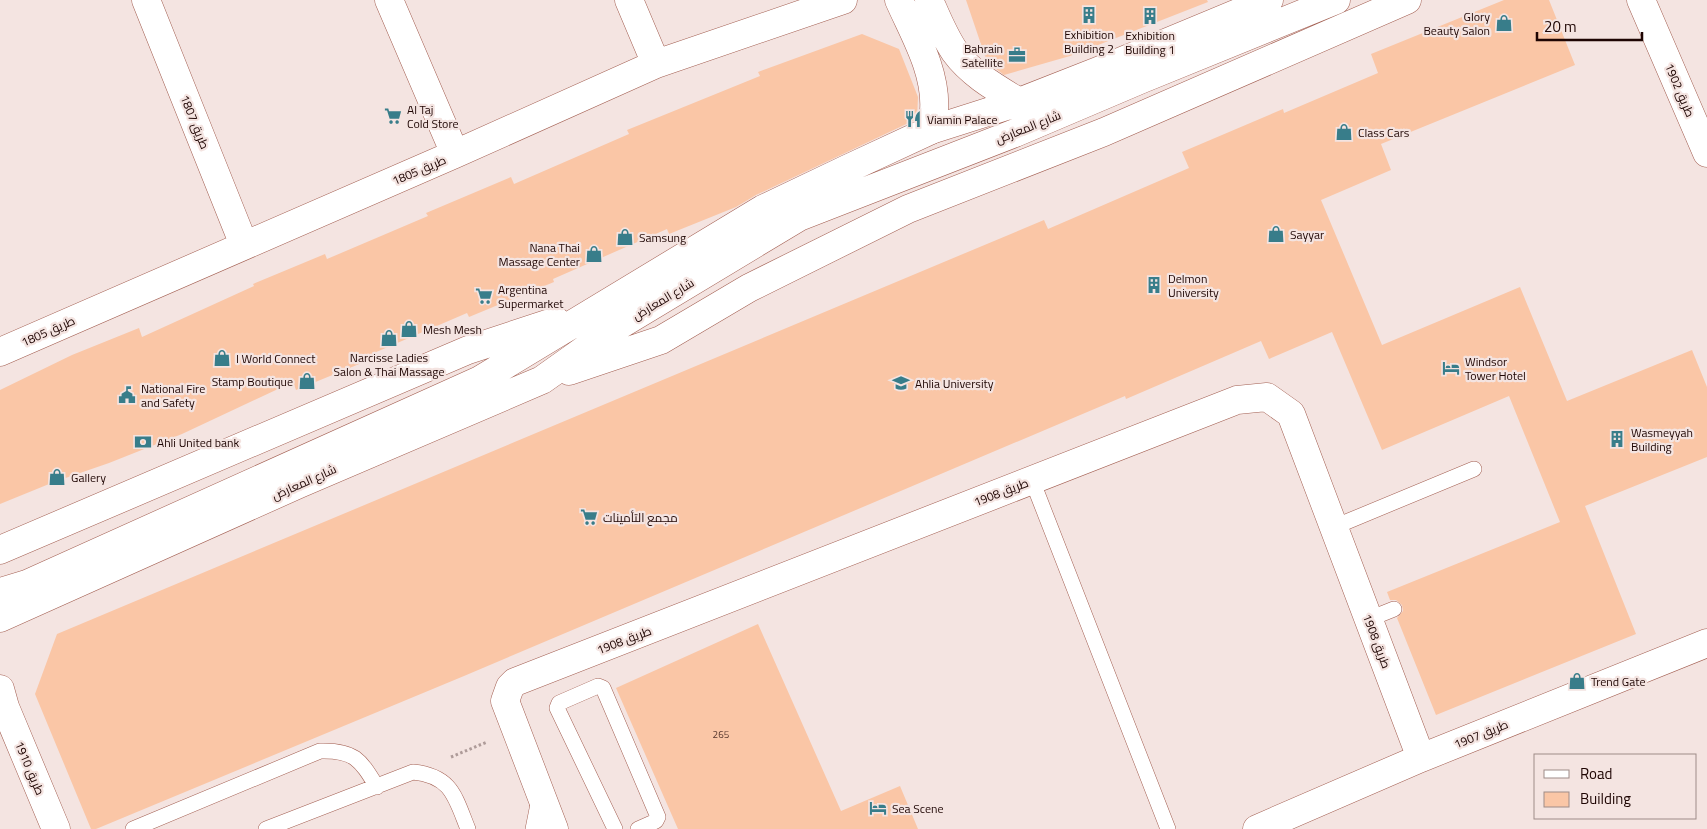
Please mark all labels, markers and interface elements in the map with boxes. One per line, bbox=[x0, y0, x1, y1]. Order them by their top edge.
building icon: Exhibition Building 2 bbox=[1079, 5, 1099, 25]
building icon: Exhibition Building 1 bbox=[1140, 6, 1160, 26]
place label: Glory Beauty Salon bbox=[1423, 7, 1490, 40]
scale bar bbox=[1537, 10, 1642, 42]
shop icon: Glory Beauty Salon bbox=[1494, 13, 1514, 33]
text: 20 m bbox=[1544, 15, 1577, 38]
place label: Exhibition Building 2 bbox=[1064, 25, 1114, 58]
place label: Exhibition Building 1 bbox=[1125, 26, 1175, 59]
place label: Bahrain Satellite bbox=[962, 39, 1003, 72]
office icon: Bahrain Satellite bbox=[1007, 45, 1027, 65]
street label: طريق 1902 bbox=[1660, 60, 1700, 120]
street label: طريق 1807 bbox=[176, 92, 215, 152]
place label: Al Taj Cold Store bbox=[407, 100, 459, 133]
street label: شارع المعارض bbox=[992, 105, 1064, 149]
supermarket icon: Al Taj Cold Store bbox=[383, 106, 403, 126]
restaurant icon: Viamin Palace bbox=[903, 109, 923, 129]
place label: Viamin Palace bbox=[927, 110, 997, 129]
shop icon: Class Cars bbox=[1334, 122, 1354, 142]
place label: Class Cars bbox=[1358, 123, 1410, 142]
street label: طريق 1805 bbox=[389, 150, 449, 190]
shop icon: Sayyar bbox=[1266, 224, 1286, 244]
place label: Sayyar bbox=[1290, 225, 1324, 244]
shop icon: Samsung bbox=[615, 227, 635, 247]
place label: Samsung bbox=[639, 228, 686, 247]
place label: Nana Thai Massage Center bbox=[499, 238, 580, 271]
shop icon: Nana Thai Massage Center bbox=[584, 244, 604, 264]
place label: Delmon University bbox=[1168, 269, 1219, 302]
street label: شارع المعارض bbox=[628, 273, 698, 325]
building icon: Delmon University bbox=[1144, 275, 1164, 295]
place label: Argentina Supermarket bbox=[498, 280, 564, 313]
supermarket icon: Argentina Supermarket bbox=[474, 286, 494, 306]
street label: طريق 1805 bbox=[18, 311, 78, 351]
shop icon: Mesh Mesh bbox=[399, 319, 419, 339]
place label: Mesh Mesh bbox=[423, 320, 482, 339]
shop icon: Narcisse Ladies Salon & Thai Massage bbox=[379, 328, 399, 348]
shop icon: I World Connect bbox=[212, 348, 232, 368]
place label: Narcisse Ladies Salon & Thai Massage bbox=[333, 348, 445, 381]
place label: I World Connect bbox=[236, 349, 316, 368]
place label: Windsor Tower Hotel bbox=[1465, 352, 1526, 385]
hotel icon: Windsor Tower Hotel bbox=[1441, 358, 1461, 378]
shop icon: Stamp Boutique bbox=[297, 371, 317, 391]
place label: Stamp Boutique bbox=[212, 372, 293, 391]
school or university icon: Ahlia University bbox=[891, 373, 911, 393]
place label: Ahlia University bbox=[915, 374, 994, 393]
place label: National Fire and Safety bbox=[141, 379, 205, 412]
public building icon: National Fire and Safety bbox=[117, 385, 137, 405]
place label: Wasmeyyah Building bbox=[1631, 423, 1693, 456]
building icon: Wasmeyyah Building bbox=[1607, 429, 1627, 449]
bank icon: Ahli United bank bbox=[133, 432, 153, 452]
place label: Ahli United bank bbox=[157, 433, 239, 452]
street label: شارع المعارض bbox=[269, 459, 340, 505]
shop icon: Gallery bbox=[47, 467, 67, 487]
place label: Gallery bbox=[71, 468, 106, 487]
street label: طريق 1908 bbox=[971, 473, 1031, 511]
supermarket icon: مجمع التأمينات bbox=[579, 507, 599, 527]
place label: مجمع التأمينات bbox=[603, 508, 678, 527]
street label: طريق 1908 bbox=[1358, 611, 1396, 671]
street label: طريق 1908 bbox=[594, 621, 654, 659]
shop icon: Trend Gate bbox=[1567, 671, 1587, 691]
place label: Trend Gate bbox=[1591, 672, 1645, 691]
street label: طريق 1907 bbox=[1451, 714, 1511, 753]
house number: 265 bbox=[713, 727, 730, 742]
street label: طريق 1910 bbox=[10, 738, 50, 798]
legend bbox=[1534, 754, 1697, 819]
text: Road bbox=[1580, 762, 1612, 785]
text: Building bbox=[1580, 787, 1631, 810]
hotel icon: Sea Scene bbox=[868, 798, 888, 818]
place label: Sea Scene bbox=[892, 799, 943, 818]

